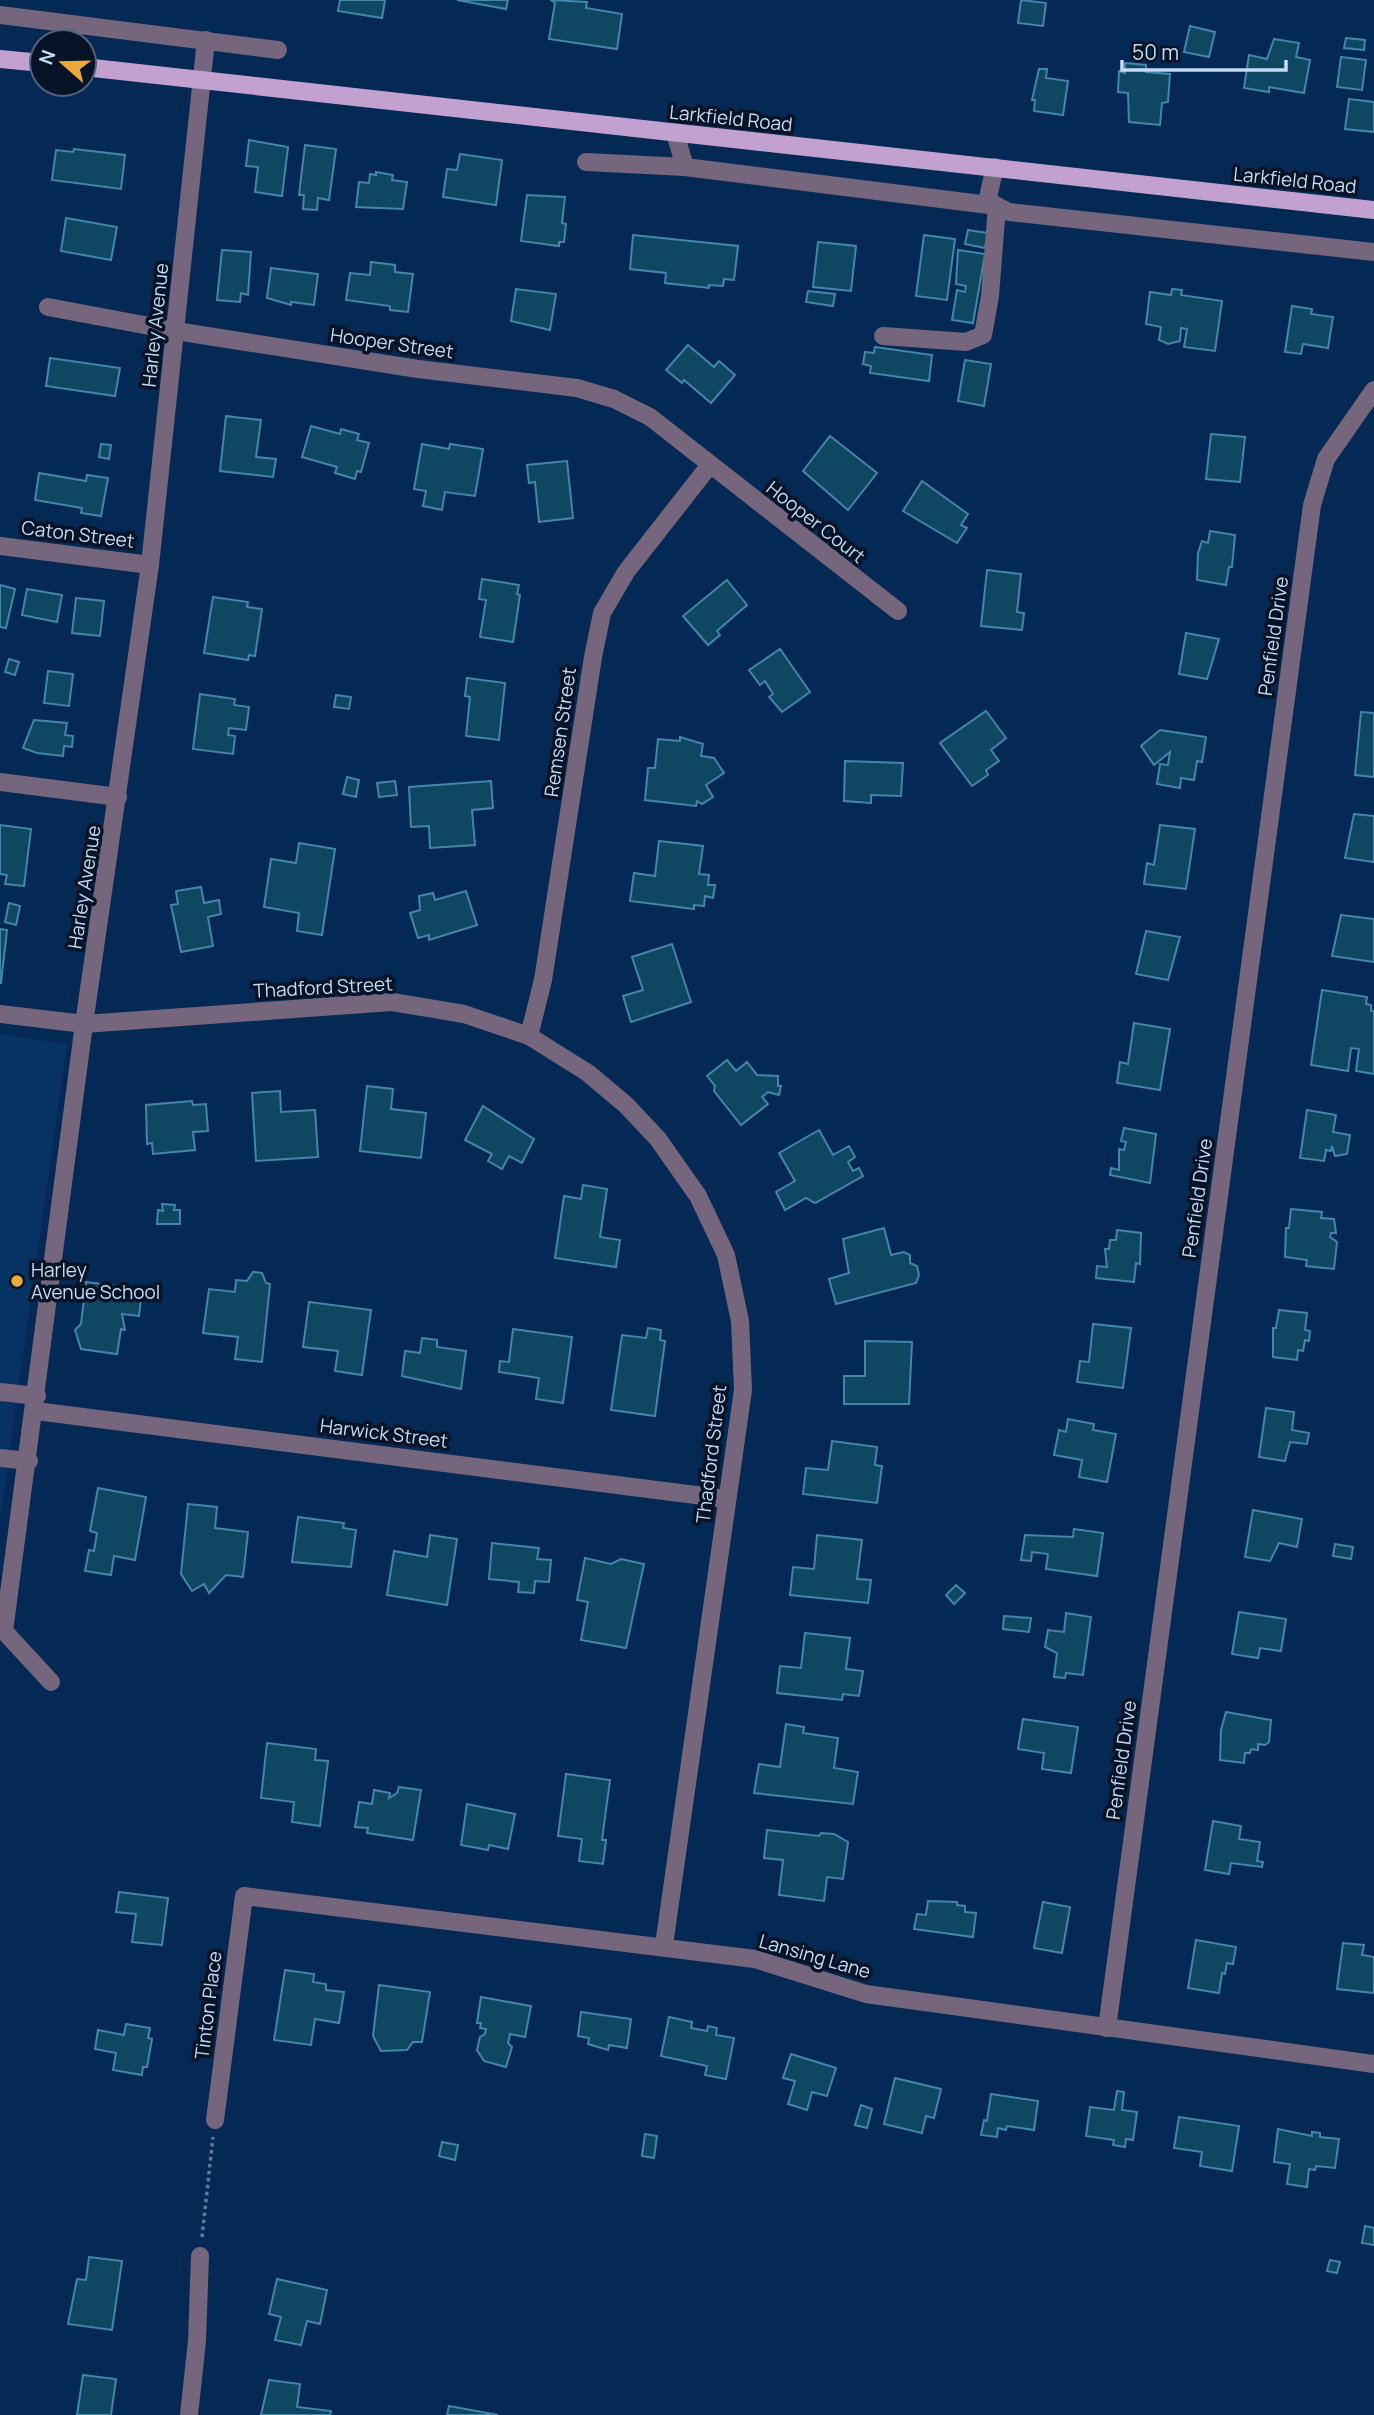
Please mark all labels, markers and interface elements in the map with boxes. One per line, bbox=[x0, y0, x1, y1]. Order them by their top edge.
north arrow bbox=[28, 28, 98, 98]
scale bar bbox=[1122, 28, 1286, 72]
text: 50 m bbox=[1132, 38, 1179, 66]
text: N bbox=[32, 46, 62, 68]
street label: Larkfield Road bbox=[668, 99, 794, 137]
street label: Larkfield Road bbox=[1232, 161, 1358, 199]
street label: Harley Avenue bbox=[136, 262, 174, 388]
street label: Hooper Street bbox=[329, 321, 455, 365]
street label: Hooper Court bbox=[761, 475, 871, 569]
street label: Caton Street bbox=[20, 514, 136, 554]
street label: Penfield Drive bbox=[1252, 575, 1294, 697]
street label: Remsen Street bbox=[538, 666, 582, 798]
street label: Harley Avenue bbox=[61, 823, 107, 951]
street label: Thadford Street bbox=[253, 970, 393, 1004]
street label: Penfield Drive bbox=[1176, 1137, 1218, 1259]
place label: Harley Avenue School bbox=[31, 1257, 160, 1305]
marker: Harley Avenue School bbox=[9, 1273, 25, 1289]
street label: Thadford Street bbox=[690, 1383, 732, 1525]
street label: Harwick Street bbox=[318, 1412, 450, 1454]
street label: Penfield Drive bbox=[1100, 1699, 1142, 1821]
street label: Lansing Lane bbox=[756, 1928, 874, 1984]
street label: Tinton Place bbox=[188, 1950, 228, 2060]

